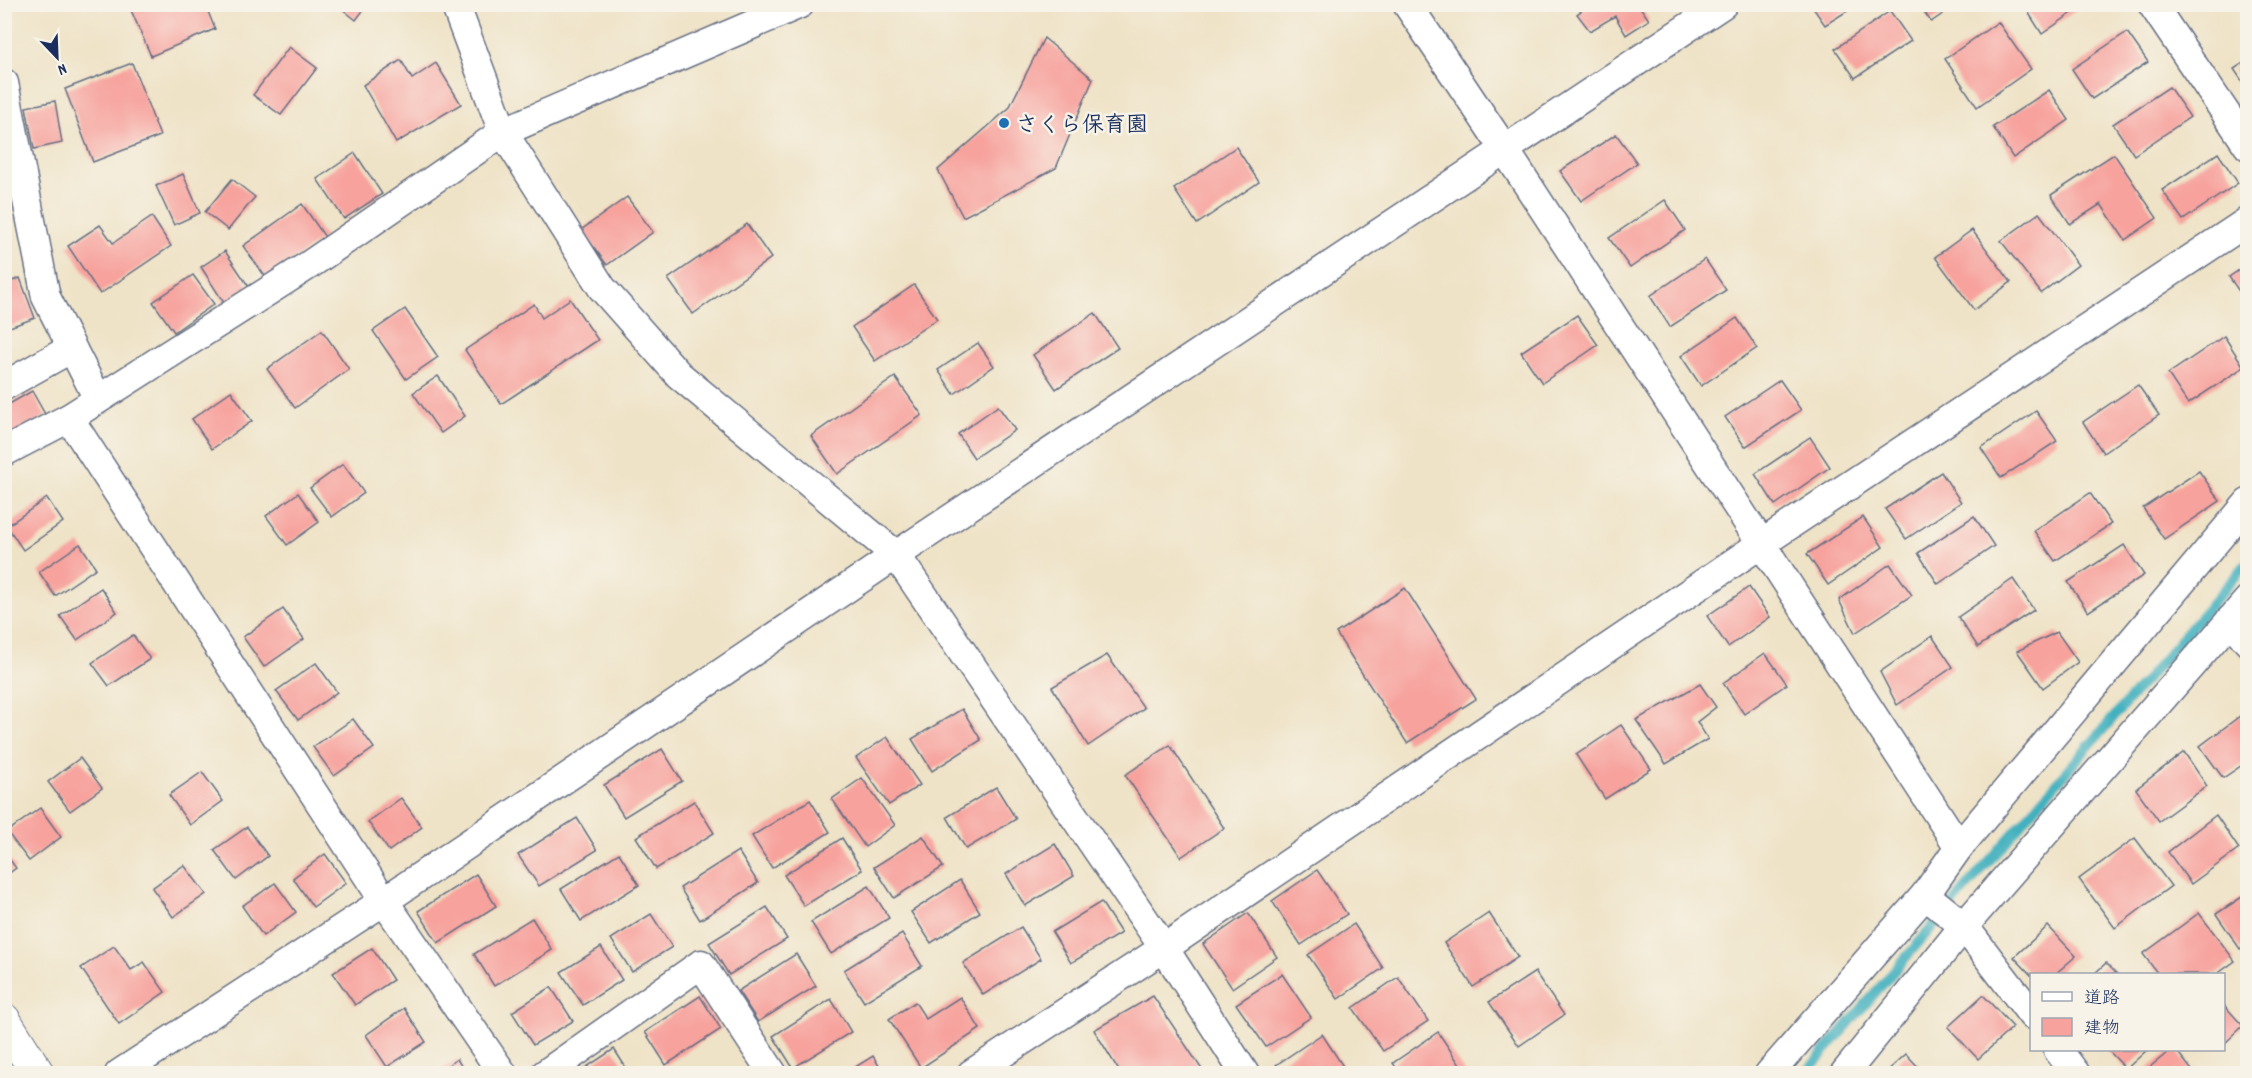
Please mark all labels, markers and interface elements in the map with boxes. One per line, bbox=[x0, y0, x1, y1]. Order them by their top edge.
north arrow bbox=[27, 27, 87, 87]
text: N bbox=[54, 56, 70, 81]
place label: さくら保育園 bbox=[1016, 111, 1148, 142]
marker: さくら保育園 bbox=[997, 116, 1011, 130]
legend bbox=[2030, 973, 2225, 1051]
text: 道路 bbox=[2084, 987, 2120, 1012]
text: 建物 bbox=[2084, 1017, 2120, 1042]

